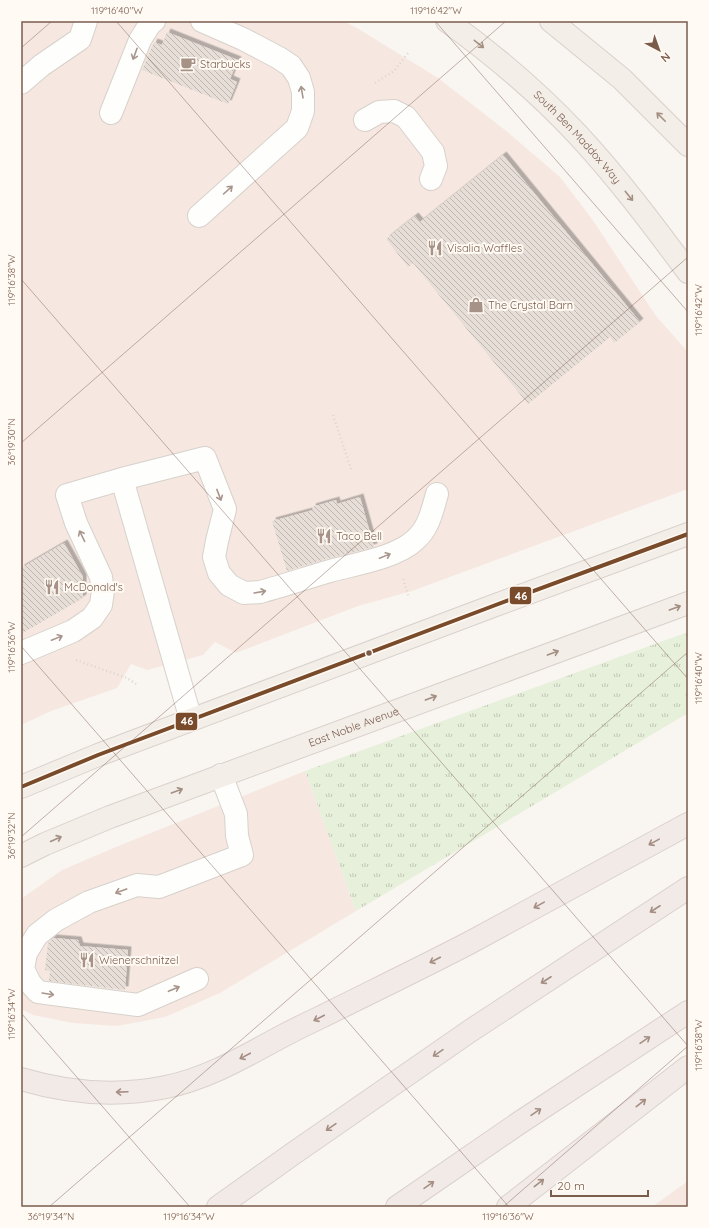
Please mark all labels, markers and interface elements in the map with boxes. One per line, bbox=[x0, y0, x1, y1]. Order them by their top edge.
text: 119°16'40"W bbox=[91, 4, 143, 17]
text: 119°16'42"W bbox=[410, 4, 462, 17]
north arrow bbox=[639, 30, 679, 70]
one-way arrow bbox=[473, 40, 484, 49]
one-way arrow bbox=[131, 48, 139, 60]
text: N bbox=[658, 50, 673, 65]
cafe icon: Starbucks bbox=[179, 55, 197, 73]
place label: Starbucks bbox=[200, 57, 250, 71]
one-way arrow bbox=[298, 86, 306, 99]
street label: South Ben Maddox Way bbox=[531, 88, 624, 186]
one-way arrow bbox=[656, 112, 666, 122]
one-way arrow bbox=[223, 185, 233, 195]
one-way arrow bbox=[625, 190, 634, 201]
restaurant icon: Visalia Waffles bbox=[426, 239, 444, 257]
place label: Visalia Waffles bbox=[447, 241, 522, 255]
text: 119°16'38"W bbox=[5, 254, 18, 306]
text: 119°16'42"W bbox=[692, 284, 705, 336]
shop icon: The Crystal Barn bbox=[467, 296, 485, 314]
place label: The Crystal Barn bbox=[488, 298, 573, 312]
text: 36°19'30"N bbox=[5, 418, 18, 466]
one-way arrow bbox=[216, 488, 224, 500]
restaurant icon: Taco Bell bbox=[315, 527, 333, 545]
place label: Taco Bell bbox=[336, 529, 382, 543]
one-way arrow bbox=[78, 530, 86, 542]
one-way arrow bbox=[378, 552, 390, 559]
restaurant icon: McDonald's bbox=[43, 578, 61, 596]
place label: McDonald's bbox=[64, 580, 123, 594]
line badge: 46 bbox=[509, 586, 532, 605]
one-way arrow bbox=[253, 587, 266, 595]
text: 46 bbox=[515, 589, 527, 603]
one-way arrow bbox=[669, 603, 681, 611]
text: 119°16'36"W bbox=[5, 621, 18, 673]
one-way arrow bbox=[50, 634, 62, 641]
unlabelled marker bbox=[364, 648, 374, 658]
one-way arrow bbox=[547, 648, 559, 656]
text: 119°16'40"W bbox=[692, 652, 705, 704]
one-way arrow bbox=[425, 693, 437, 701]
street label: East Noble Avenue bbox=[306, 704, 401, 750]
line badge: 46 bbox=[175, 712, 198, 731]
text: 46 bbox=[181, 714, 193, 728]
one-way arrow bbox=[171, 787, 183, 795]
text: 36°19'32"N bbox=[5, 812, 18, 860]
one-way arrow bbox=[50, 835, 62, 842]
one-way arrow bbox=[648, 839, 660, 847]
one-way arrow bbox=[116, 887, 128, 895]
one-way arrow bbox=[534, 901, 546, 909]
one-way arrow bbox=[650, 905, 661, 913]
restaurant icon: Wienerschnitzel bbox=[78, 951, 96, 969]
place label: Wienerschnitzel bbox=[99, 953, 178, 967]
one-way arrow bbox=[429, 957, 441, 964]
one-way arrow bbox=[541, 976, 552, 984]
one-way arrow bbox=[168, 985, 180, 992]
text: 119°16'34"W bbox=[5, 988, 18, 1040]
one-way arrow bbox=[41, 990, 54, 998]
one-way arrow bbox=[313, 1015, 325, 1022]
text: 119°16'38"W bbox=[692, 1019, 705, 1071]
one-way arrow bbox=[639, 1036, 650, 1044]
one-way arrow bbox=[433, 1048, 444, 1057]
one-way arrow bbox=[240, 1053, 252, 1061]
one-way arrow bbox=[116, 1088, 129, 1096]
one-way arrow bbox=[636, 1099, 647, 1107]
one-way arrow bbox=[531, 1107, 542, 1116]
one-way arrow bbox=[326, 1123, 337, 1131]
scale bar bbox=[551, 1172, 648, 1198]
text: 20 m bbox=[557, 1178, 585, 1193]
one-way arrow bbox=[533, 1179, 544, 1187]
one-way arrow bbox=[423, 1181, 434, 1189]
text: 36°19'34"N bbox=[28, 1210, 74, 1223]
text: 119°16'34"W bbox=[163, 1210, 215, 1223]
text: 119°16'36"W bbox=[482, 1210, 534, 1223]

